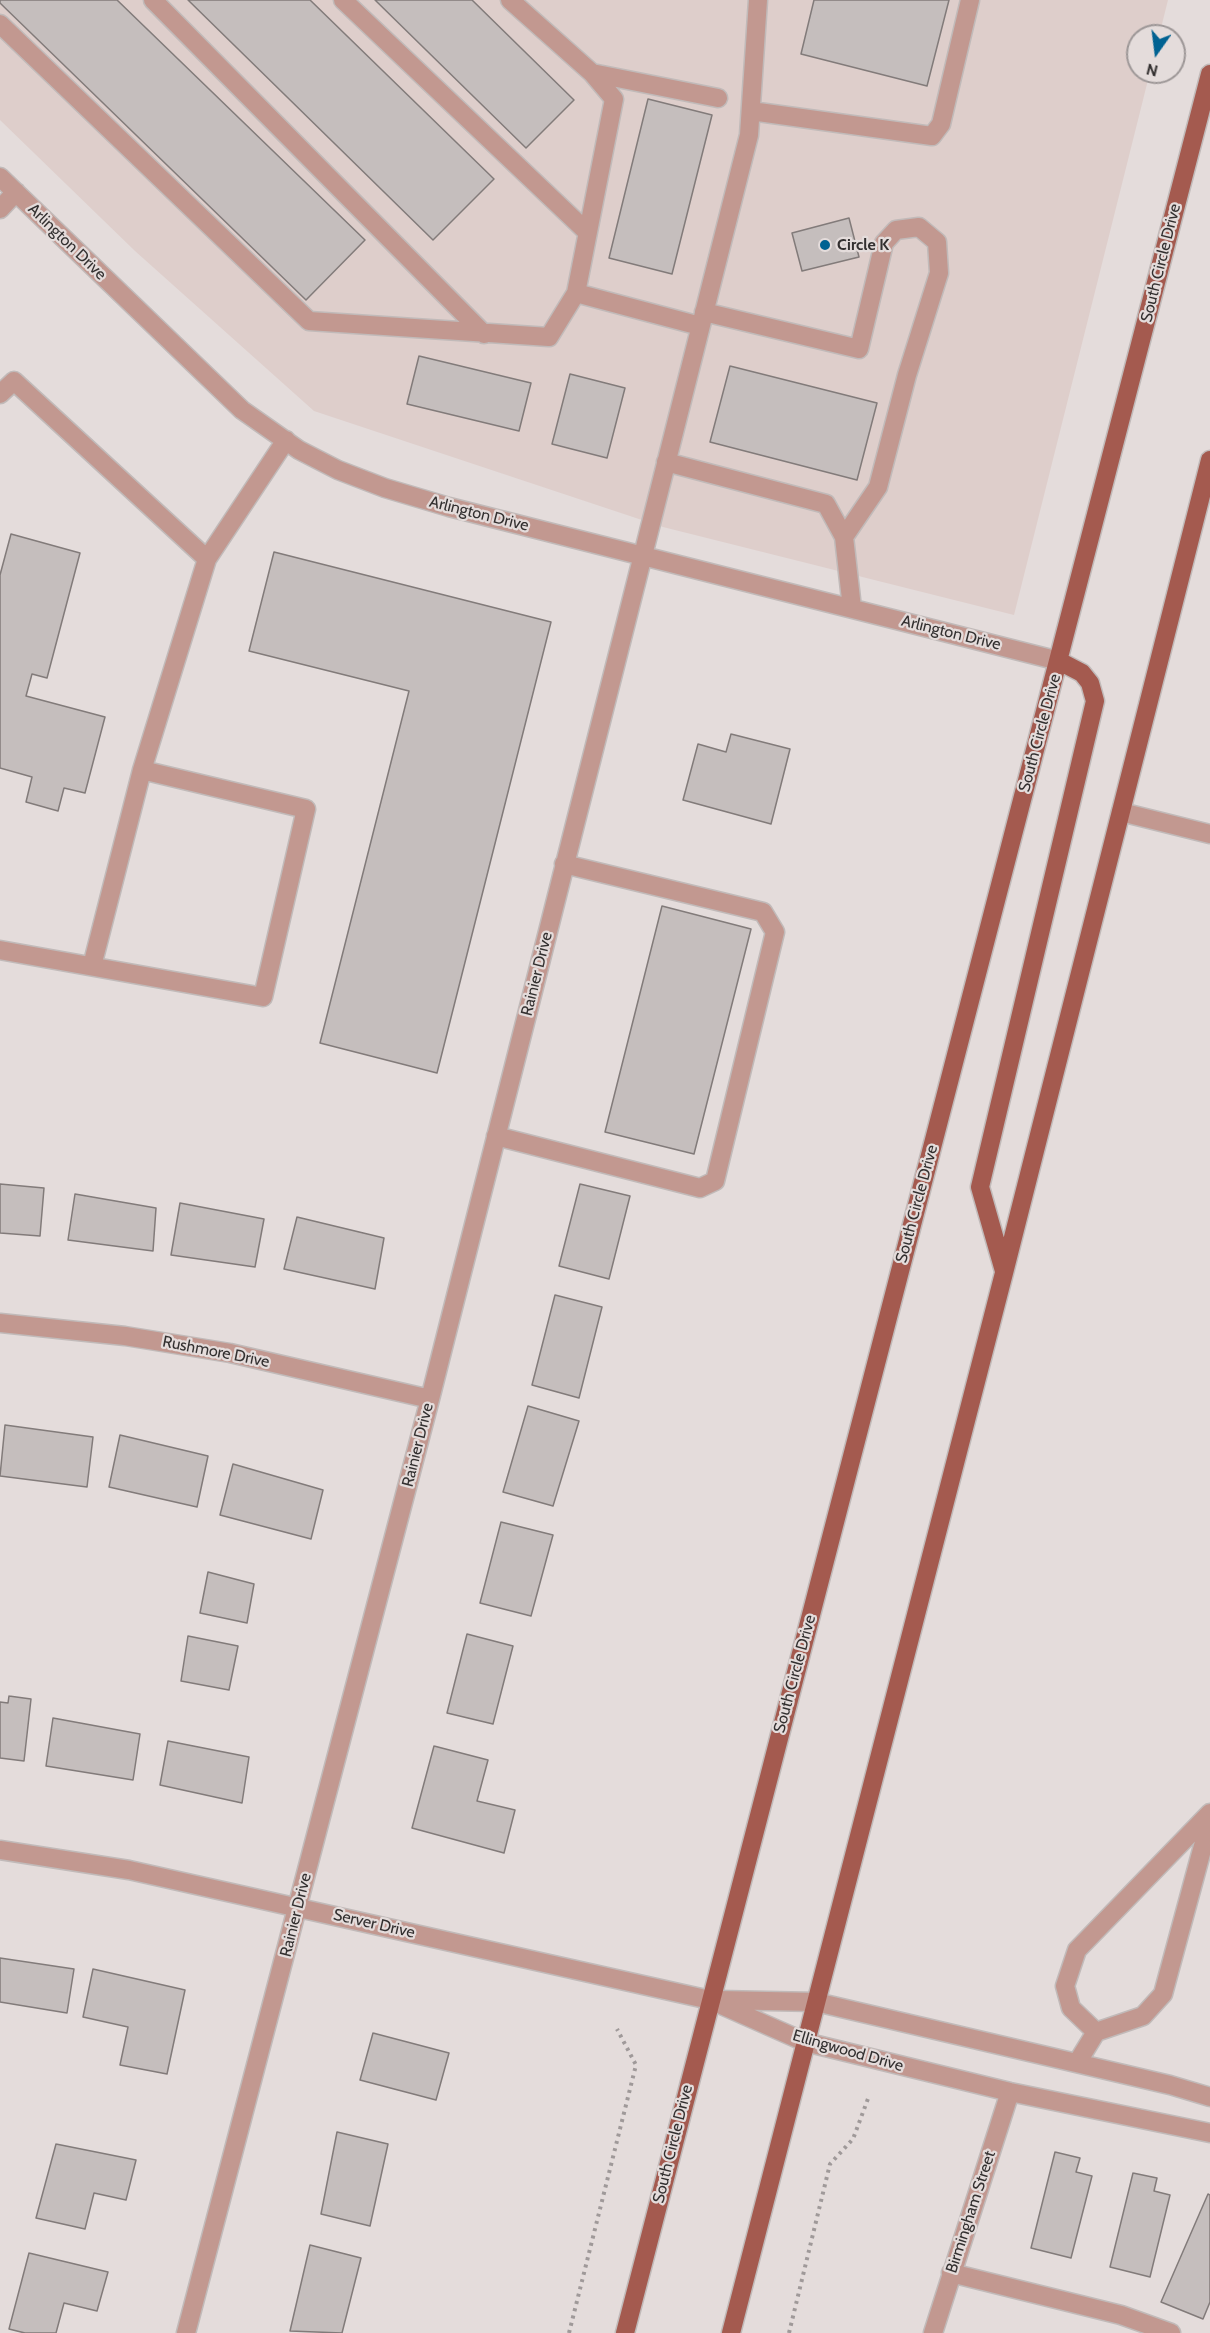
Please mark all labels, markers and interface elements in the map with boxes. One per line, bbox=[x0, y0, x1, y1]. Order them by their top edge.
north arrow bbox=[1126, 24, 1186, 84]
text: N bbox=[1144, 59, 1160, 81]
street label: Arlington Drive bbox=[24, 200, 110, 284]
street label: South Circle Drive bbox=[1137, 202, 1185, 324]
place label: Circle K bbox=[837, 235, 889, 255]
marker: Circle K bbox=[818, 238, 832, 252]
street label: Arlington Drive bbox=[427, 492, 531, 536]
street label: Arlington Drive bbox=[899, 611, 1003, 655]
street label: South Circle Drive bbox=[1015, 672, 1065, 794]
street label: Rainier Drive bbox=[517, 930, 557, 1018]
street label: South Circle Drive bbox=[892, 1143, 942, 1265]
street label: Rushmore Drive bbox=[161, 1332, 271, 1372]
street label: Rainier Drive bbox=[398, 1401, 438, 1489]
street label: South Circle Drive bbox=[770, 1613, 820, 1735]
street label: Rainier Drive bbox=[276, 1871, 316, 1959]
street label: Server Drive bbox=[331, 1905, 417, 1943]
street label: Ellingwood Drive bbox=[790, 2026, 906, 2076]
street label: South Circle Drive bbox=[649, 2083, 697, 2205]
street label: Birmingham Street bbox=[942, 2148, 1000, 2276]

